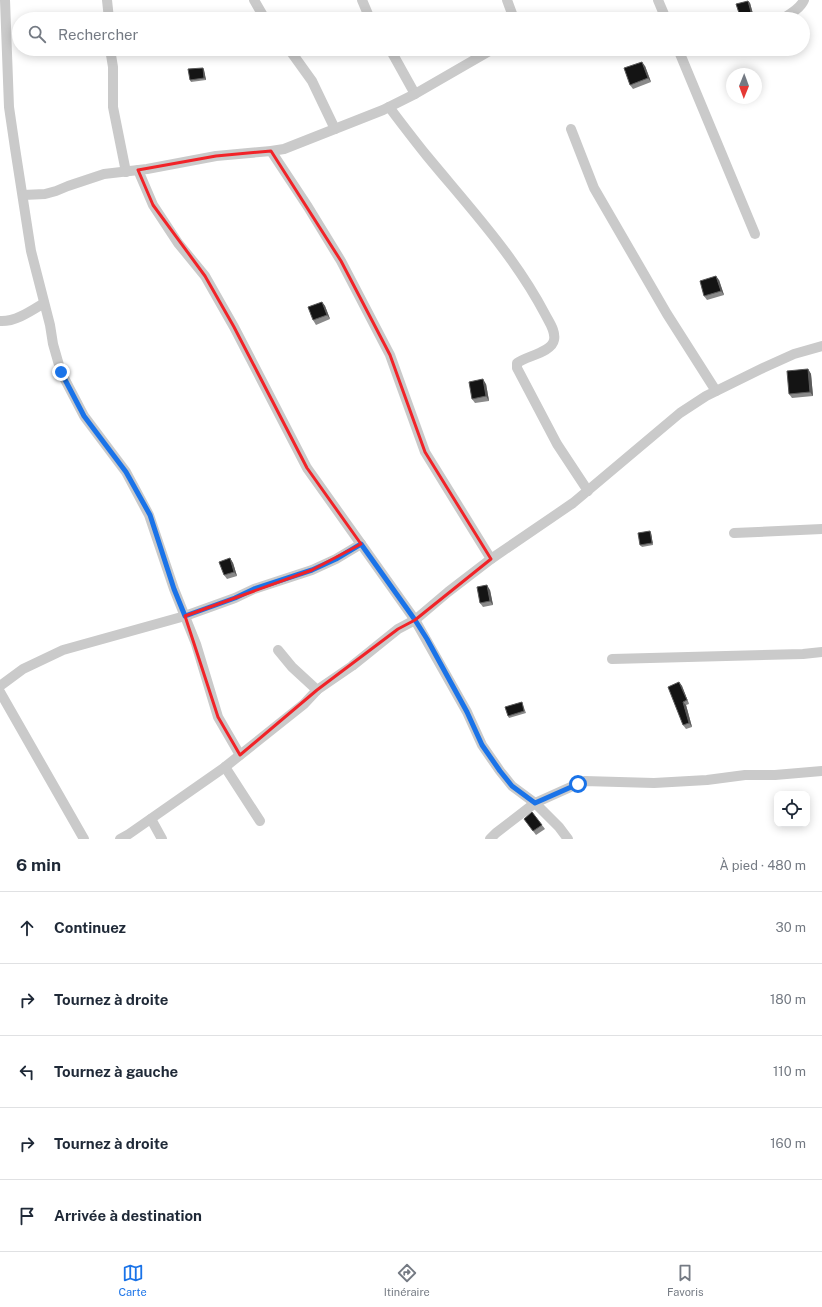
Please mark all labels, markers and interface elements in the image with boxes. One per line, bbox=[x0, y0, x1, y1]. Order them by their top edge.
search box bbox=[12, 12, 810, 56]
icon: search bbox=[26, 23, 48, 45]
text: Rechercher bbox=[58, 26, 138, 43]
north arrow bbox=[726, 68, 762, 104]
route end bbox=[52, 363, 70, 381]
route start bbox=[569, 775, 587, 793]
map controls bbox=[774, 791, 810, 827]
button: locate bbox=[774, 791, 810, 827]
text: 6 min bbox=[16, 855, 61, 875]
text: À pied · 480 m bbox=[719, 858, 806, 873]
icon: ahead bbox=[16, 917, 38, 939]
text: Continuez bbox=[54, 919, 126, 936]
text: 30 m bbox=[776, 920, 806, 935]
icon: right bbox=[16, 989, 38, 1011]
text: Tournez à droite bbox=[54, 991, 168, 1008]
text: 180 m bbox=[770, 992, 806, 1007]
icon: left bbox=[16, 1061, 38, 1083]
text: Tournez à gauche bbox=[54, 1063, 178, 1080]
text: 110 m bbox=[773, 1064, 806, 1079]
icon: right bbox=[16, 1133, 38, 1155]
text: Tournez à droite bbox=[54, 1135, 168, 1152]
text: 160 m bbox=[770, 1136, 806, 1151]
icon: arrive bbox=[16, 1205, 38, 1227]
text: Arrivée à destination bbox=[54, 1207, 202, 1224]
tab: Carte bbox=[119, 1262, 147, 1298]
tab: Itinéraire bbox=[384, 1262, 430, 1298]
tab: Favoris bbox=[667, 1262, 703, 1298]

